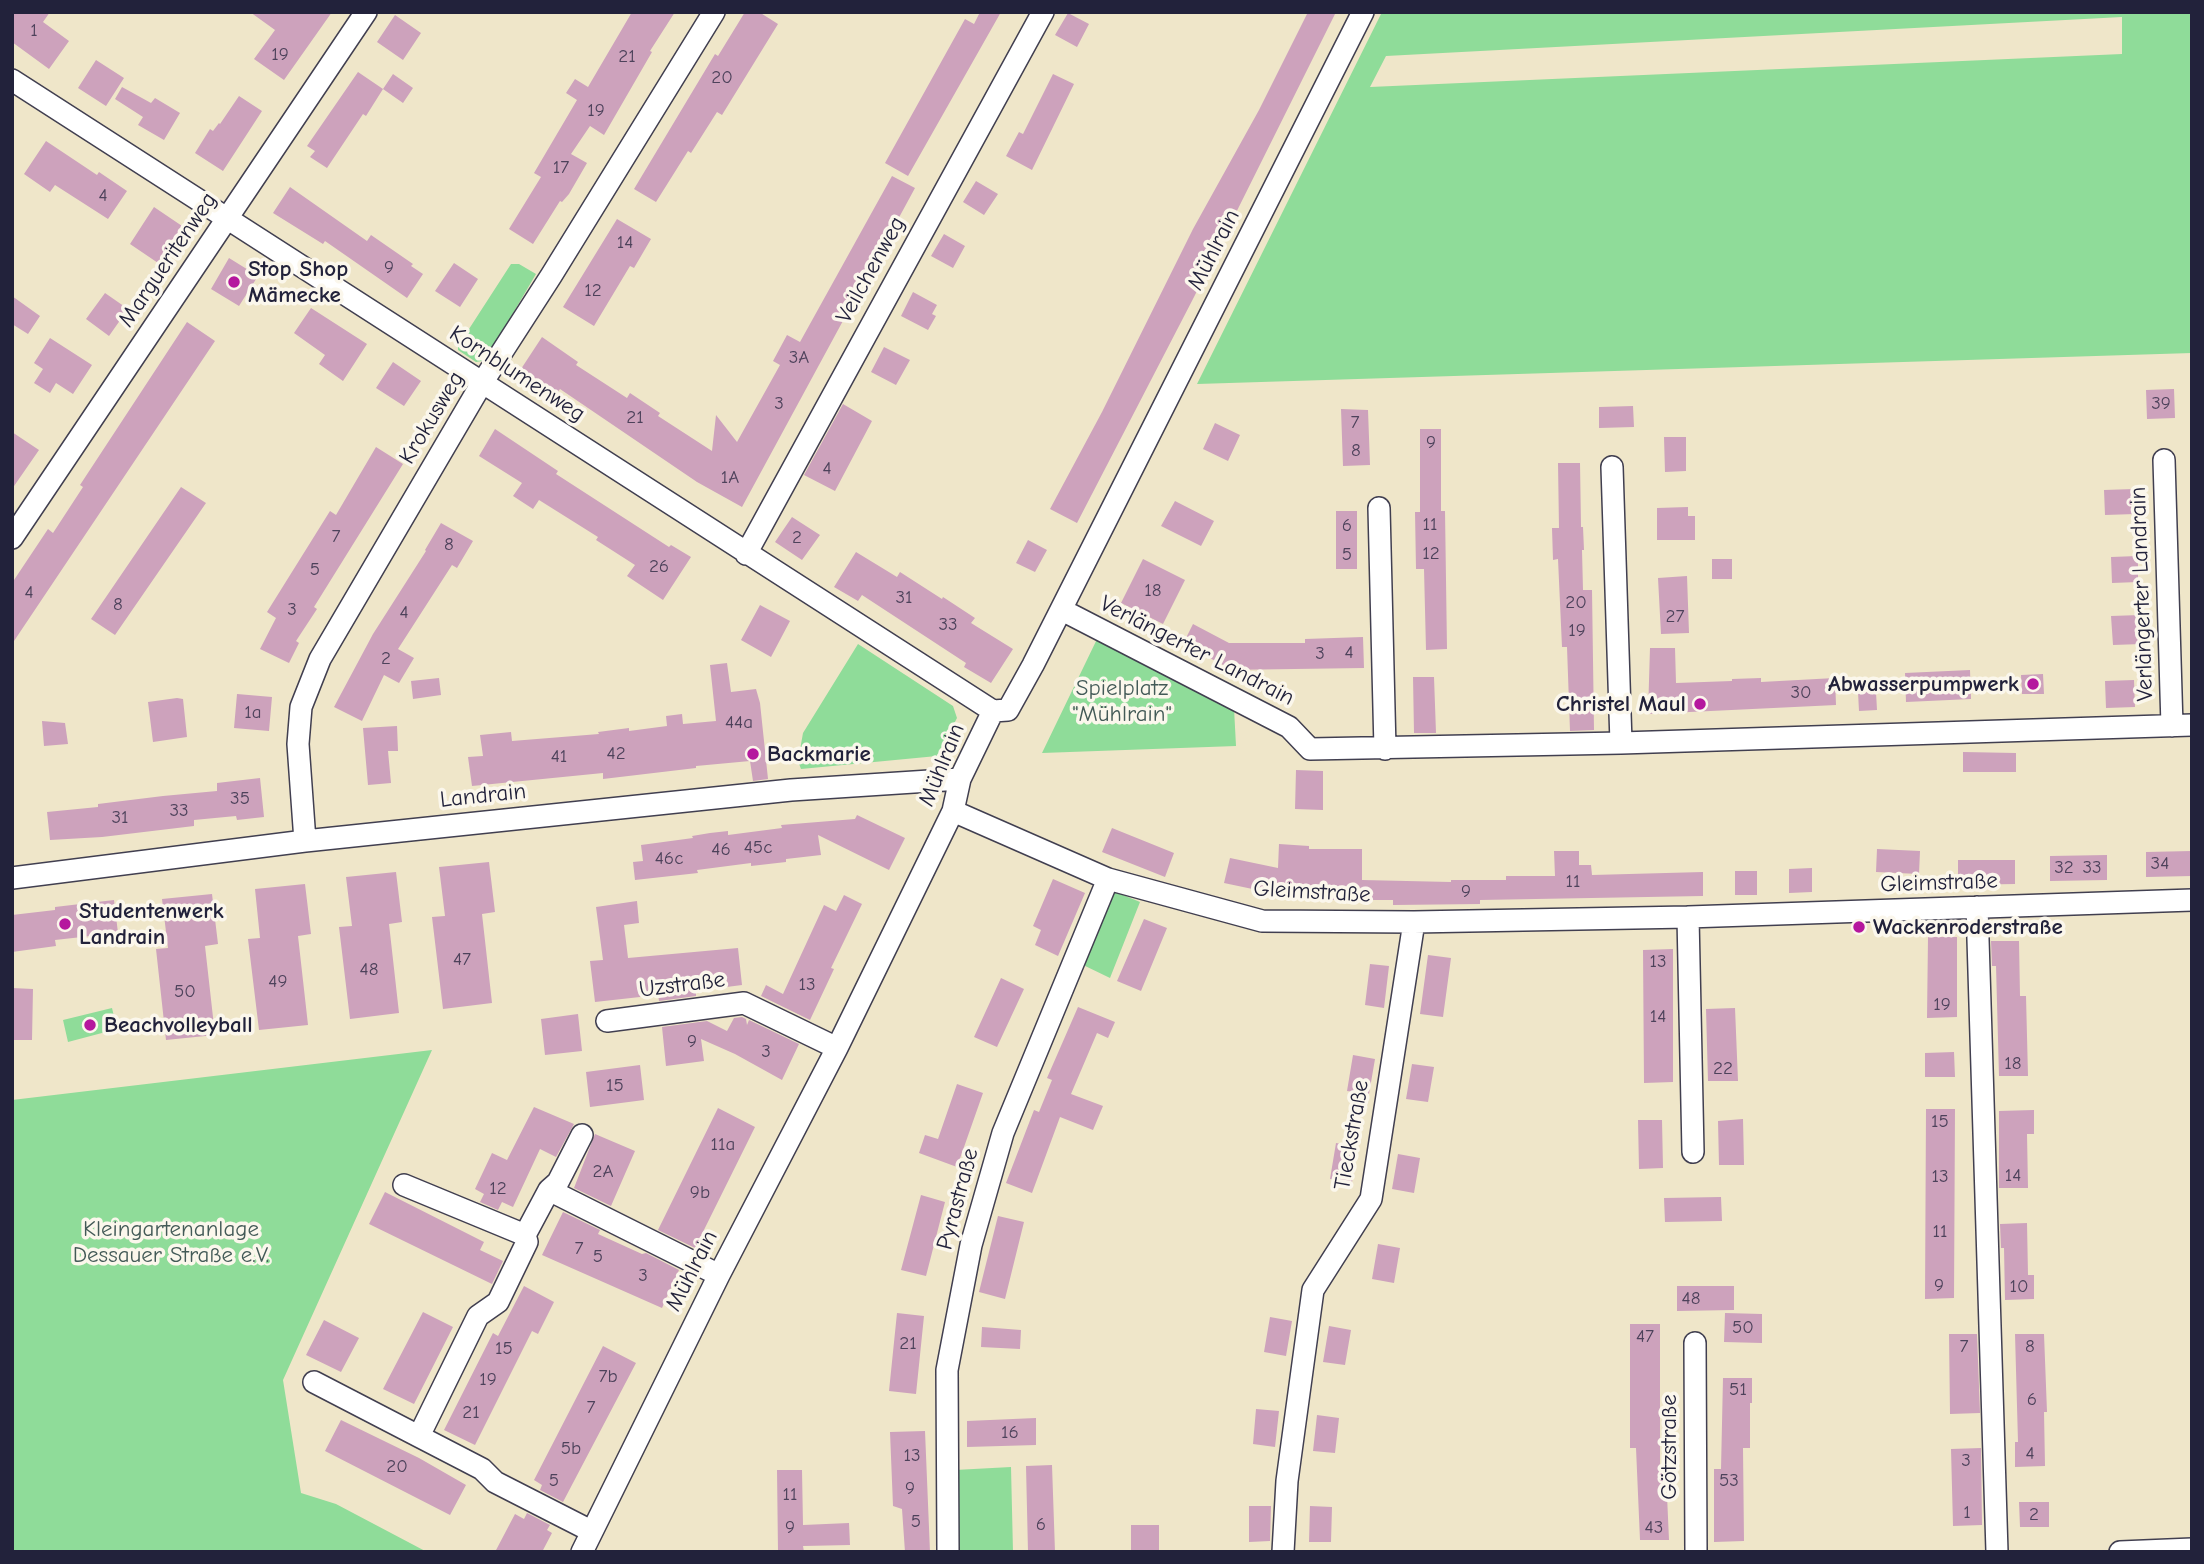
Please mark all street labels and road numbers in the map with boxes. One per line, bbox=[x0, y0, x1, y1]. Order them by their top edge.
street label: Margueritenweg bbox=[113, 187, 223, 333]
street label: Mühlrain bbox=[1182, 205, 1246, 295]
street label: Veilchenweg bbox=[830, 212, 912, 328]
street label: Kornblumenweg bbox=[444, 320, 590, 428]
street label: Krokusweg bbox=[394, 367, 470, 469]
street label: Verlängerter Landrain bbox=[2124, 486, 2160, 702]
street label: Verlängerter Landrain bbox=[1095, 590, 1299, 712]
street label: Mühlrain bbox=[913, 720, 971, 810]
street label: Landrain bbox=[439, 778, 527, 814]
street label: Gleimstraße bbox=[1880, 867, 1998, 899]
street label: Gleimstraße bbox=[1253, 875, 1371, 909]
street label: Uzstraße bbox=[638, 966, 726, 1004]
street label: Tieckstraße bbox=[1329, 1078, 1375, 1192]
street label: Pyrastraße bbox=[931, 1145, 985, 1253]
street label: Mühlrain bbox=[660, 1226, 724, 1316]
street label: Götzstraße bbox=[1655, 1394, 1683, 1500]

